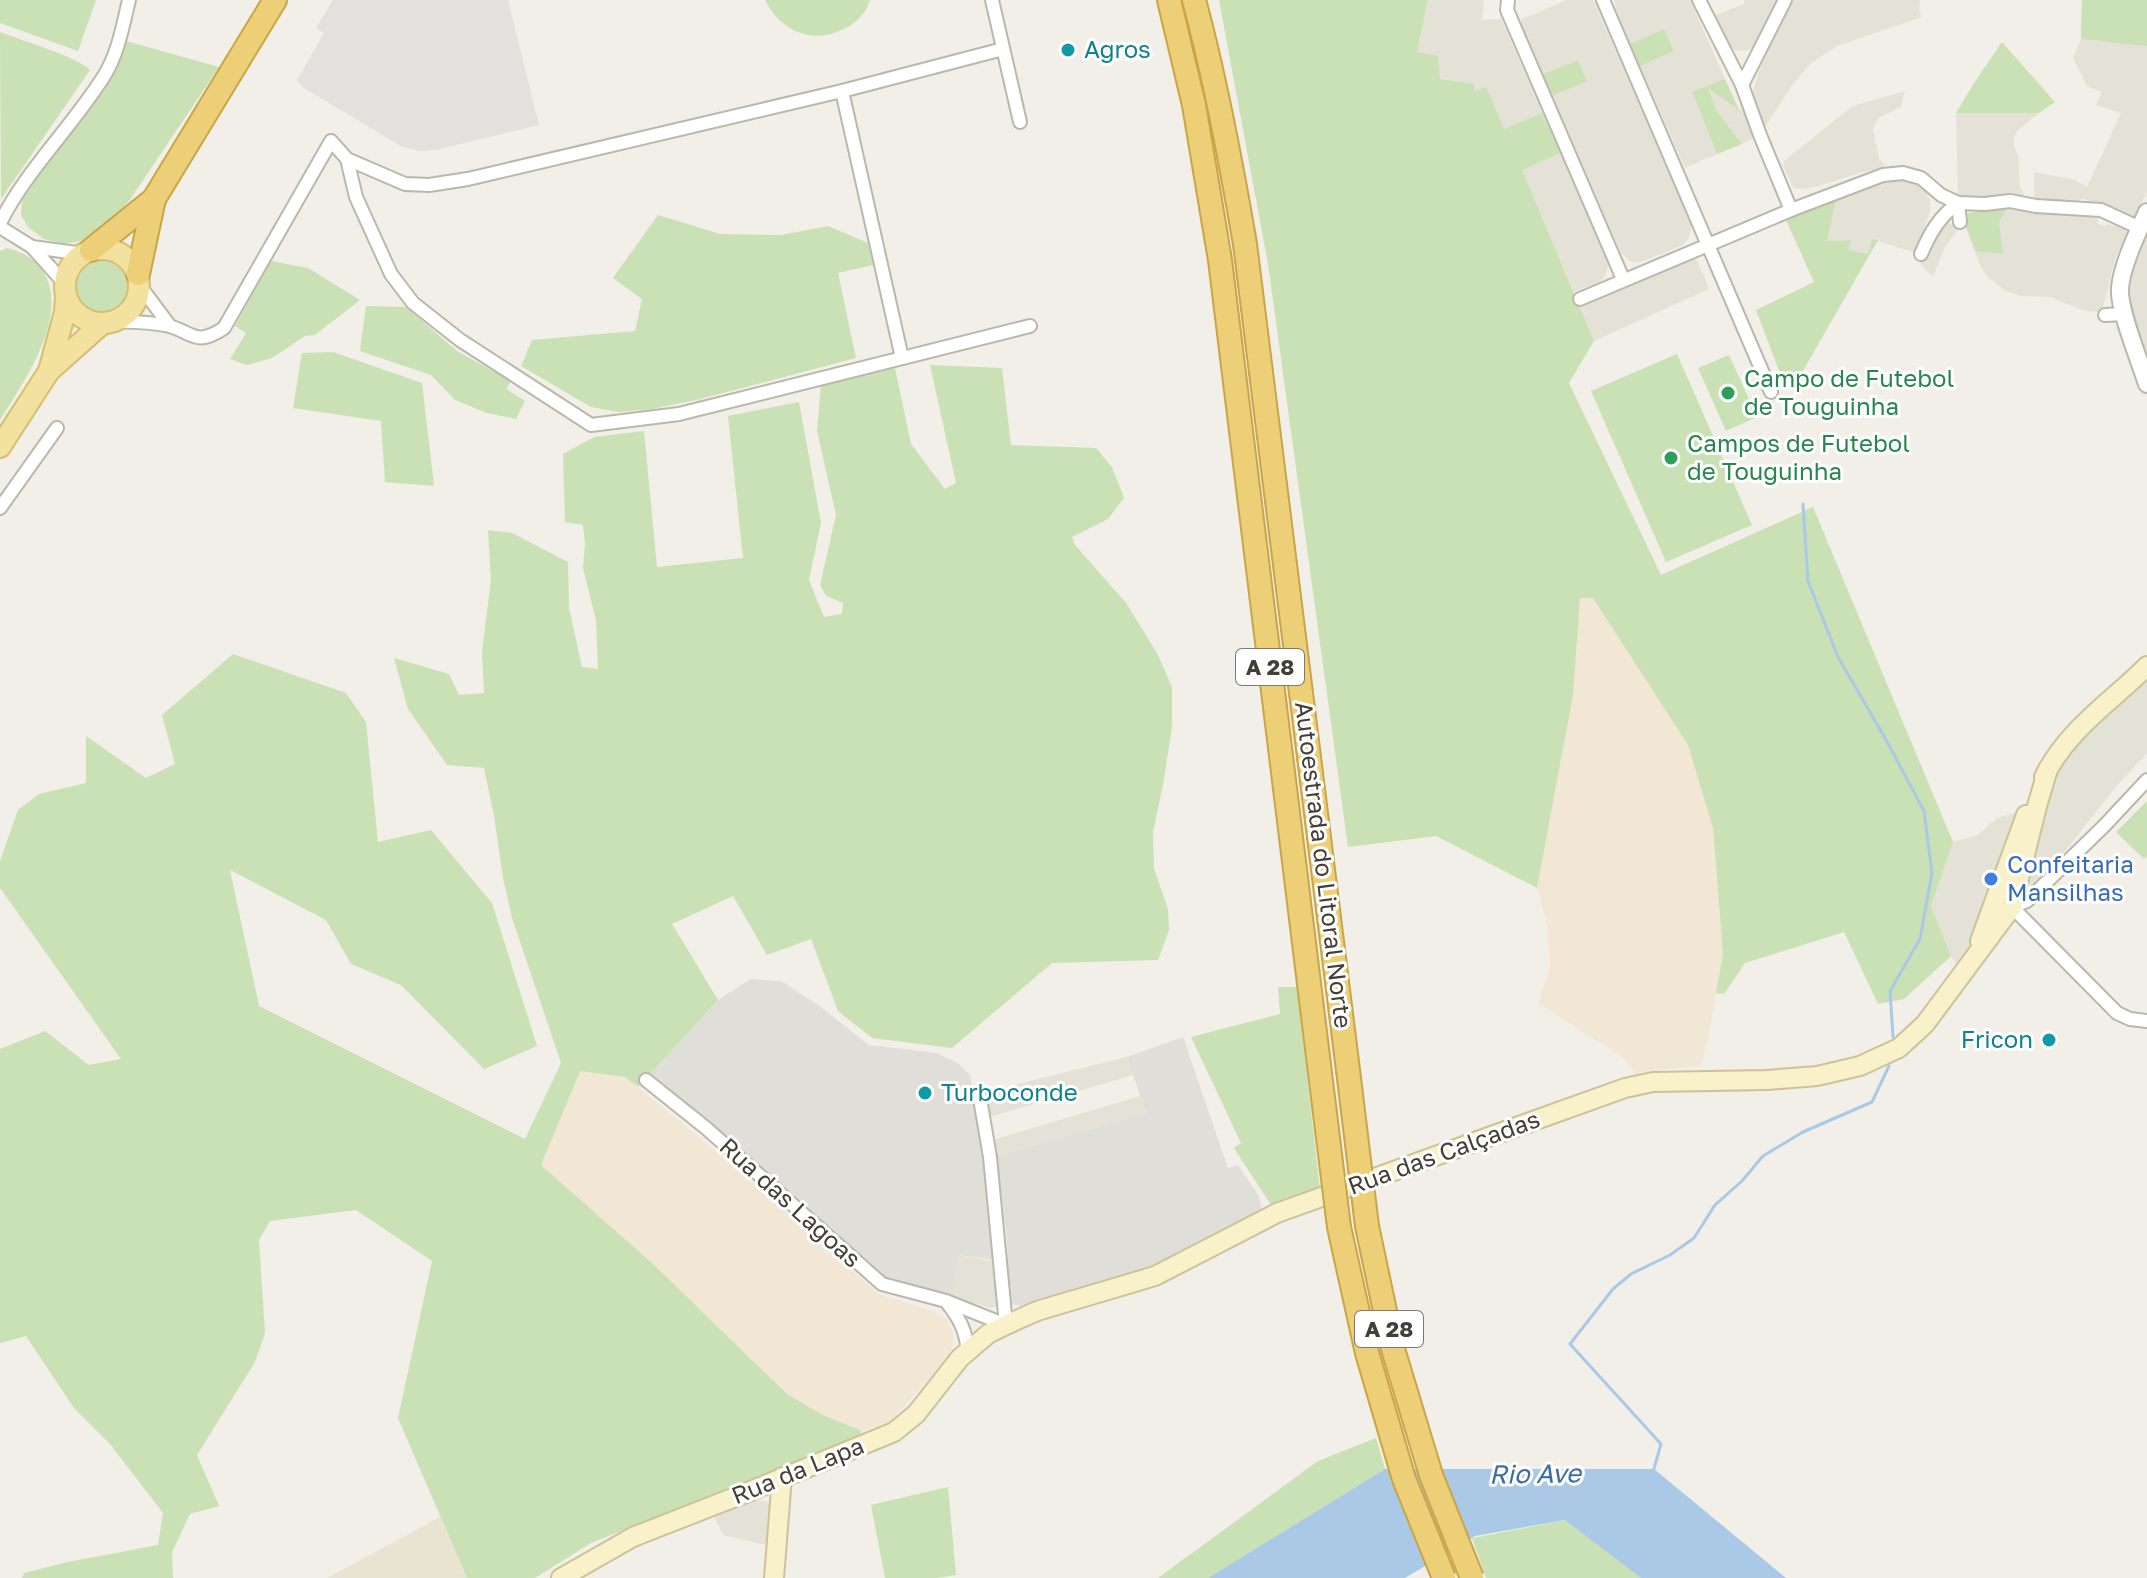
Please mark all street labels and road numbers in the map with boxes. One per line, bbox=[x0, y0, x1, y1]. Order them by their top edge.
road number: A 28 bbox=[1236, 649, 1304, 685]
street label: Autoestrada do Litoral Norte bbox=[1290, 700, 1359, 1030]
street label: Rua das Calçadas bbox=[1344, 1103, 1543, 1200]
street label: Rua das Lagoas bbox=[714, 1131, 868, 1273]
road number: A 28 bbox=[1355, 1311, 1423, 1347]
street label: Rua da Lapa bbox=[727, 1430, 868, 1509]

